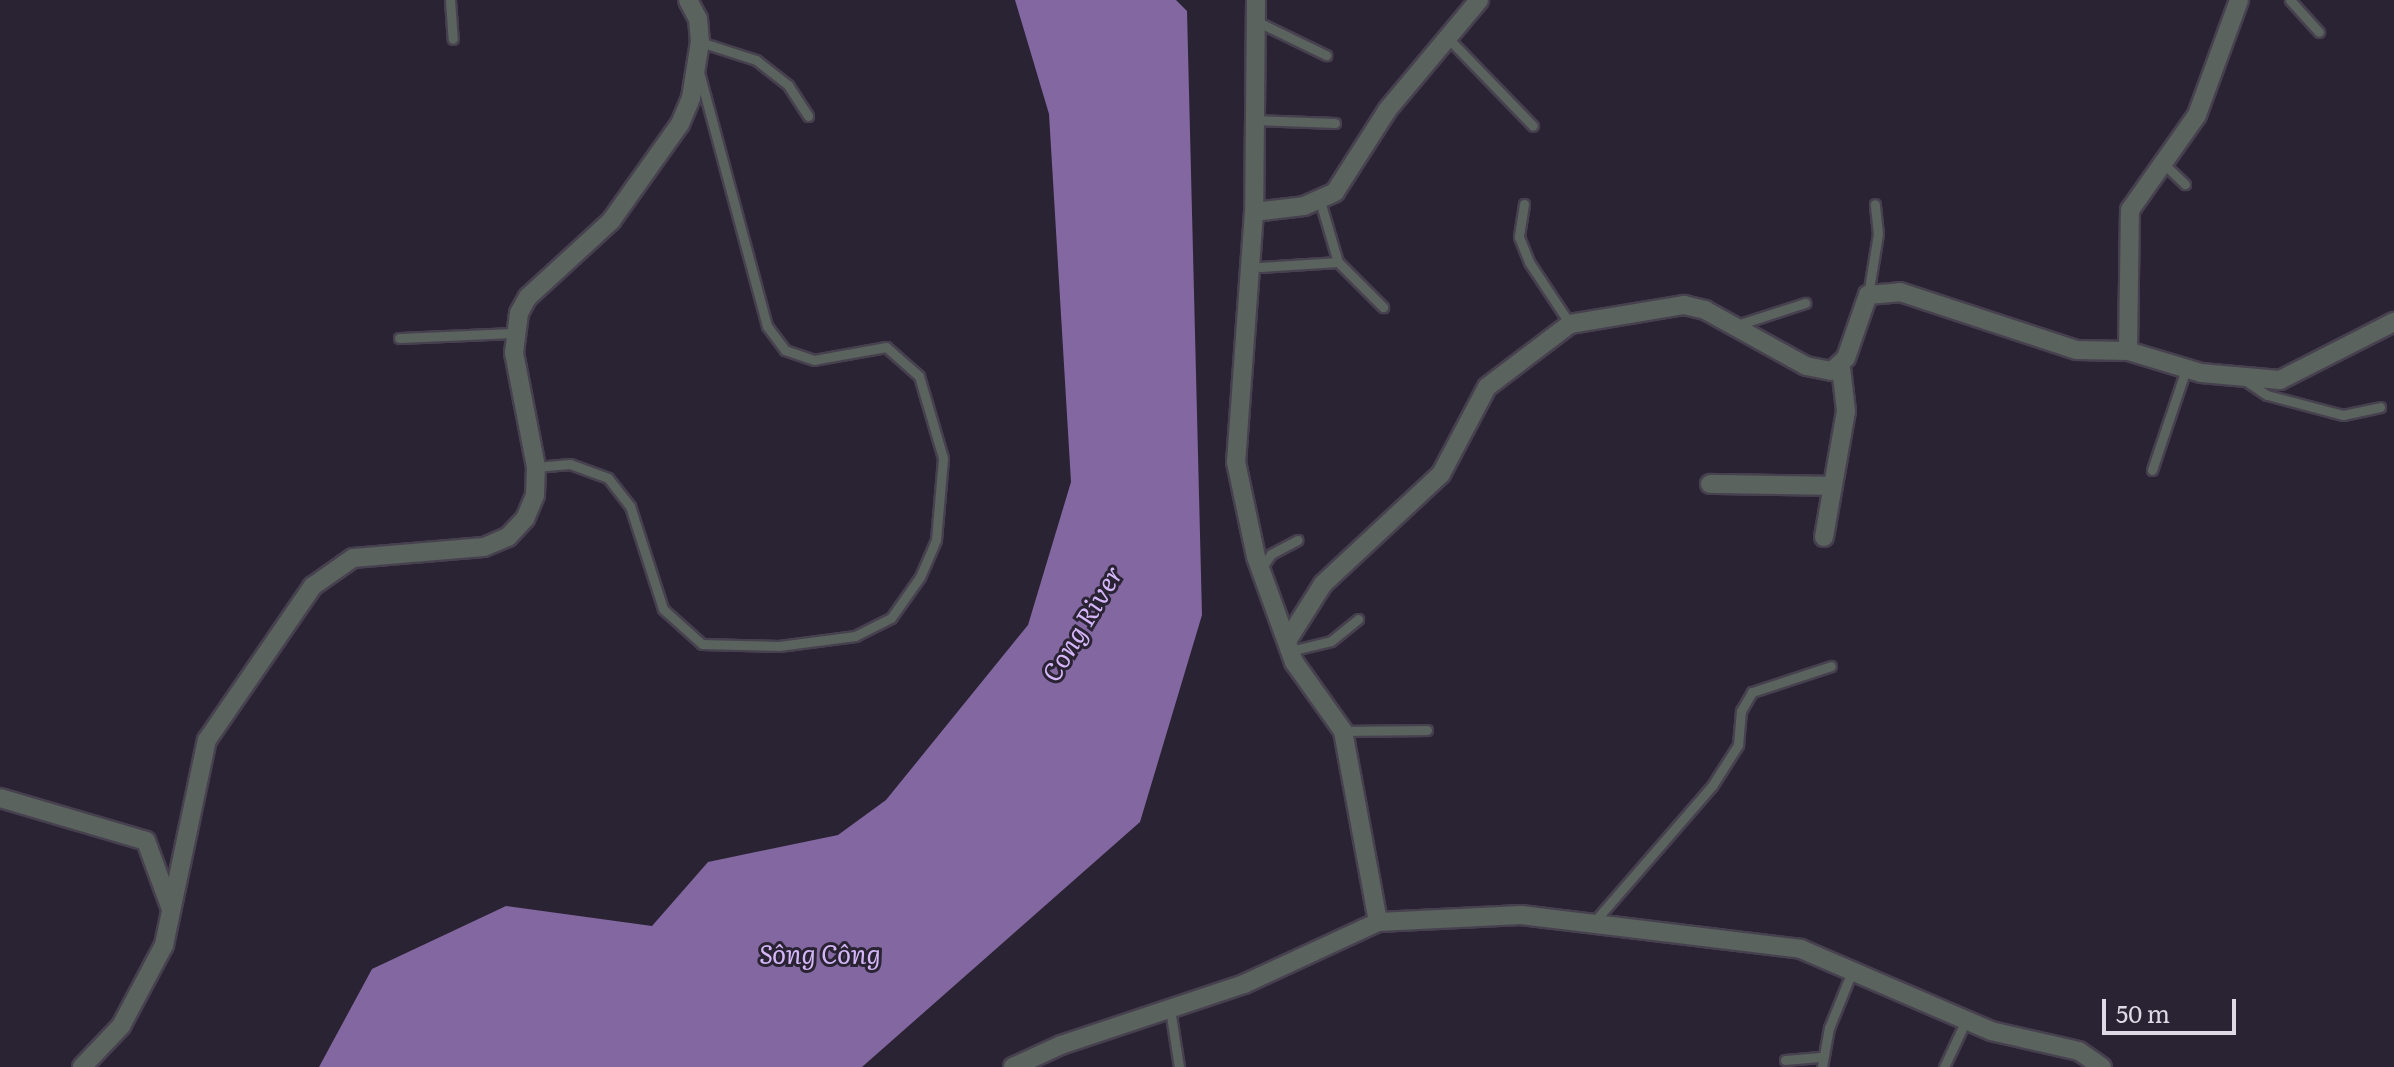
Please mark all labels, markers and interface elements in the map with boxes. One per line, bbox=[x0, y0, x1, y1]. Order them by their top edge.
water label: Cong River bbox=[1034, 559, 1128, 687]
water label: Sông Công bbox=[759, 937, 881, 969]
scale bar bbox=[2106, 983, 2240, 1033]
text: 50 m bbox=[2116, 995, 2170, 1030]

